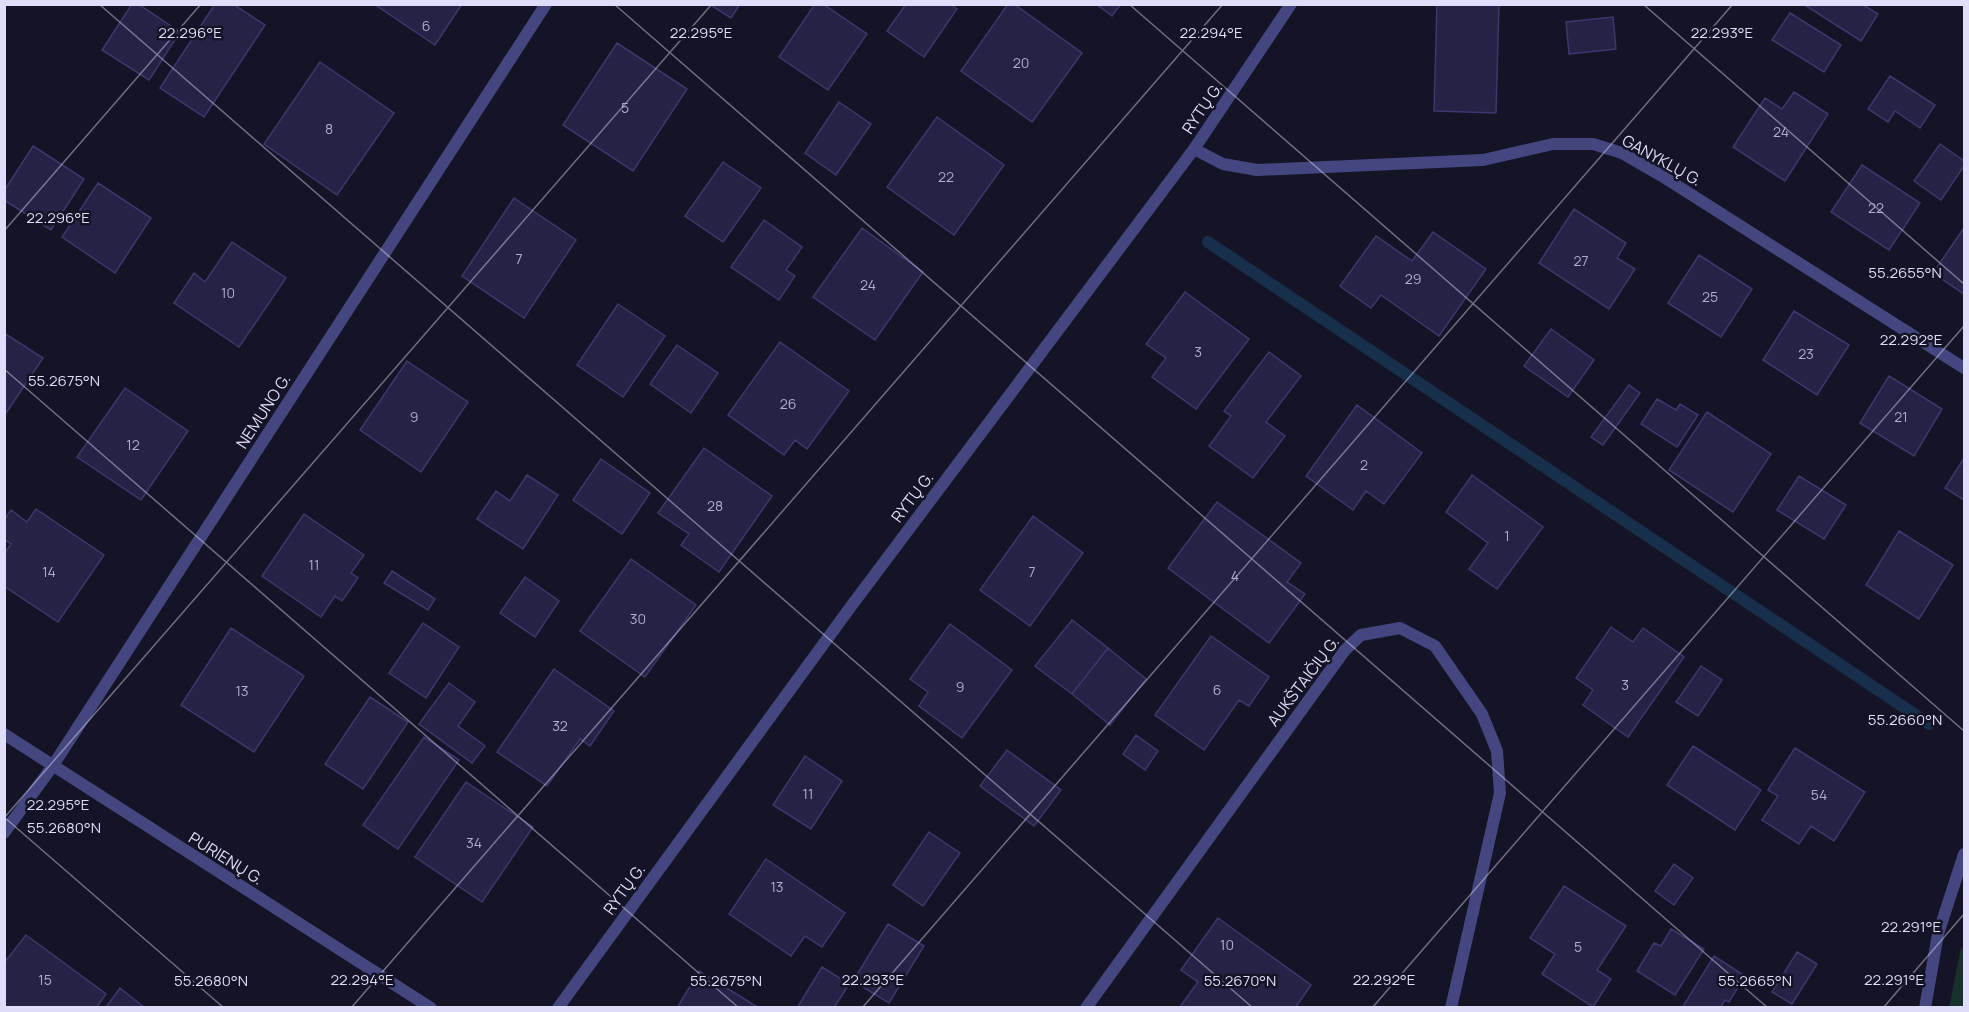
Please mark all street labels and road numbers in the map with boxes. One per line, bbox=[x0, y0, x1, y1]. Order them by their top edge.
street label: RYTŲ G. bbox=[1177, 78, 1227, 138]
street label: GANYKLŲ G. bbox=[1618, 129, 1706, 191]
street label: NEMUNO G. bbox=[231, 369, 295, 453]
street label: RYTŲ G. bbox=[886, 467, 938, 527]
street label: AUKŠTAIČIŲ G. bbox=[1262, 632, 1344, 730]
street label: PURIENŲ G. bbox=[185, 826, 267, 890]
street label: RYTŲ G. bbox=[598, 859, 650, 919]

